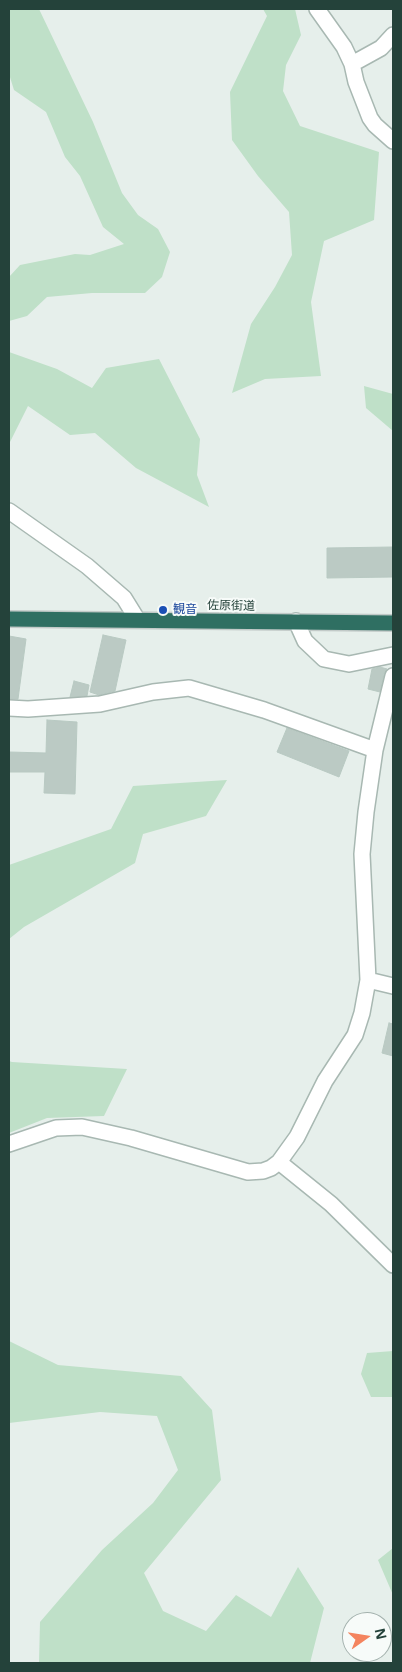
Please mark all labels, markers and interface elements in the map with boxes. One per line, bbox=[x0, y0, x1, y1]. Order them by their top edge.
street label: 佐原街道 bbox=[207, 598, 255, 614]
place label: 観音 bbox=[173, 603, 197, 617]
marker: 観音 bbox=[157, 604, 169, 616]
north arrow bbox=[342, 1612, 392, 1662]
text: N bbox=[371, 1626, 392, 1641]

